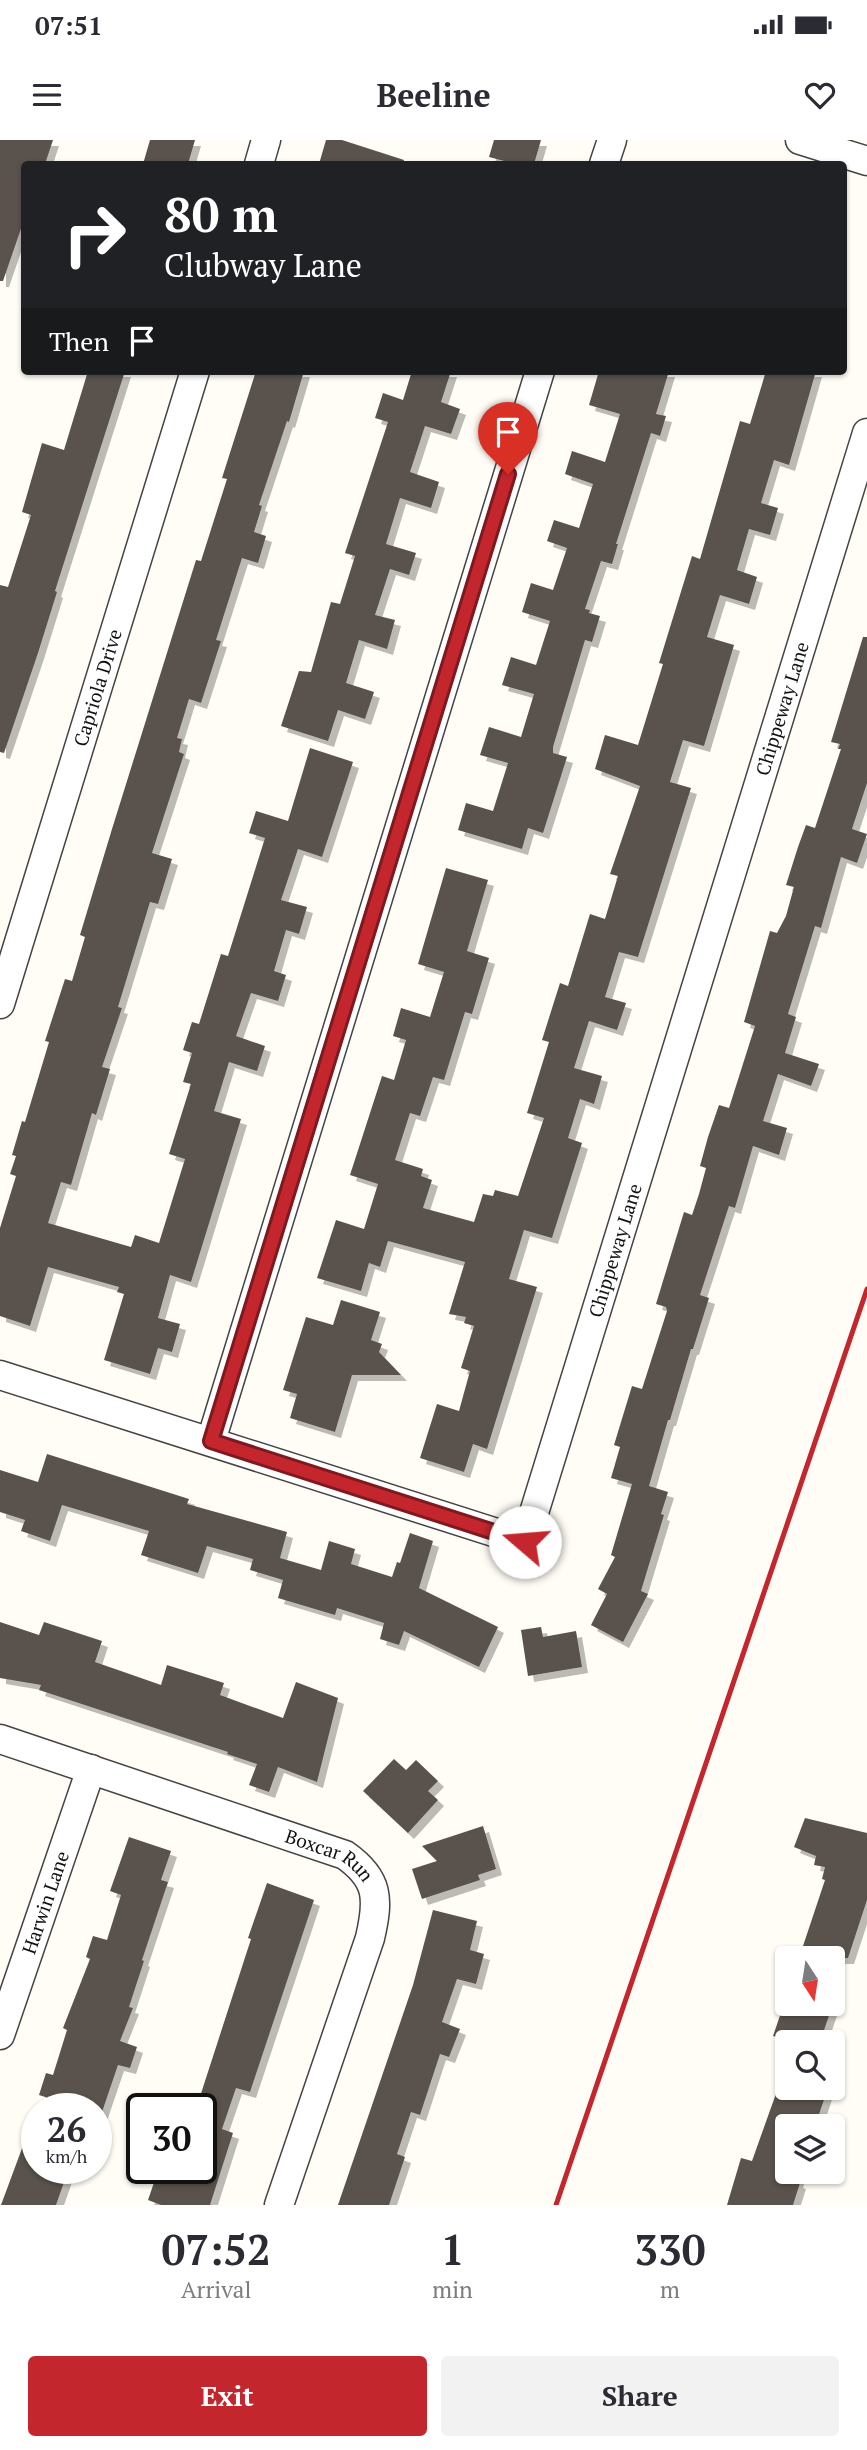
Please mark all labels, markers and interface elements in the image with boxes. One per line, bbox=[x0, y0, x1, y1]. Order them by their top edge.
text: 07:51 bbox=[35, 8, 103, 42]
text: Beeline bbox=[376, 74, 491, 116]
icon: menu bbox=[28, 76, 66, 114]
icon: heart bbox=[801, 76, 839, 114]
text: 80 m bbox=[164, 181, 278, 246]
icon: right bbox=[49, 189, 140, 280]
text: Clubway Lane bbox=[164, 244, 362, 286]
icon: arrive bbox=[123, 322, 161, 360]
text: Then bbox=[49, 324, 109, 358]
pin bbox=[478, 402, 538, 474]
icon: arrive bbox=[489, 413, 527, 451]
street label: Capriola Drive bbox=[67, 626, 127, 749]
street label: Chippeway Lane bbox=[749, 638, 814, 779]
street label: Chippeway Lane bbox=[582, 1180, 647, 1320]
position arrow bbox=[488, 1505, 562, 1579]
street label: Boxcar Run bbox=[282, 1823, 380, 1886]
street label: Harwin Lane bbox=[16, 1848, 74, 1957]
north arrow bbox=[775, 1946, 845, 2016]
map controls bbox=[775, 1946, 845, 2184]
button: search bbox=[775, 2030, 845, 2100]
speed limit sign: 30 bbox=[126, 2093, 217, 2184]
text: 26 bbox=[47, 2106, 86, 2152]
button: layers bbox=[775, 2114, 845, 2184]
text: km/h bbox=[46, 2144, 87, 2168]
text: 07:52 bbox=[162, 2221, 271, 2277]
text: 1 bbox=[441, 2221, 464, 2277]
text: 330 bbox=[634, 2221, 705, 2277]
text: Arrival bbox=[181, 2274, 251, 2305]
text: min bbox=[432, 2274, 473, 2305]
text: m bbox=[660, 2274, 680, 2305]
button: Exit bbox=[28, 2356, 427, 2436]
button: Share bbox=[441, 2356, 839, 2436]

